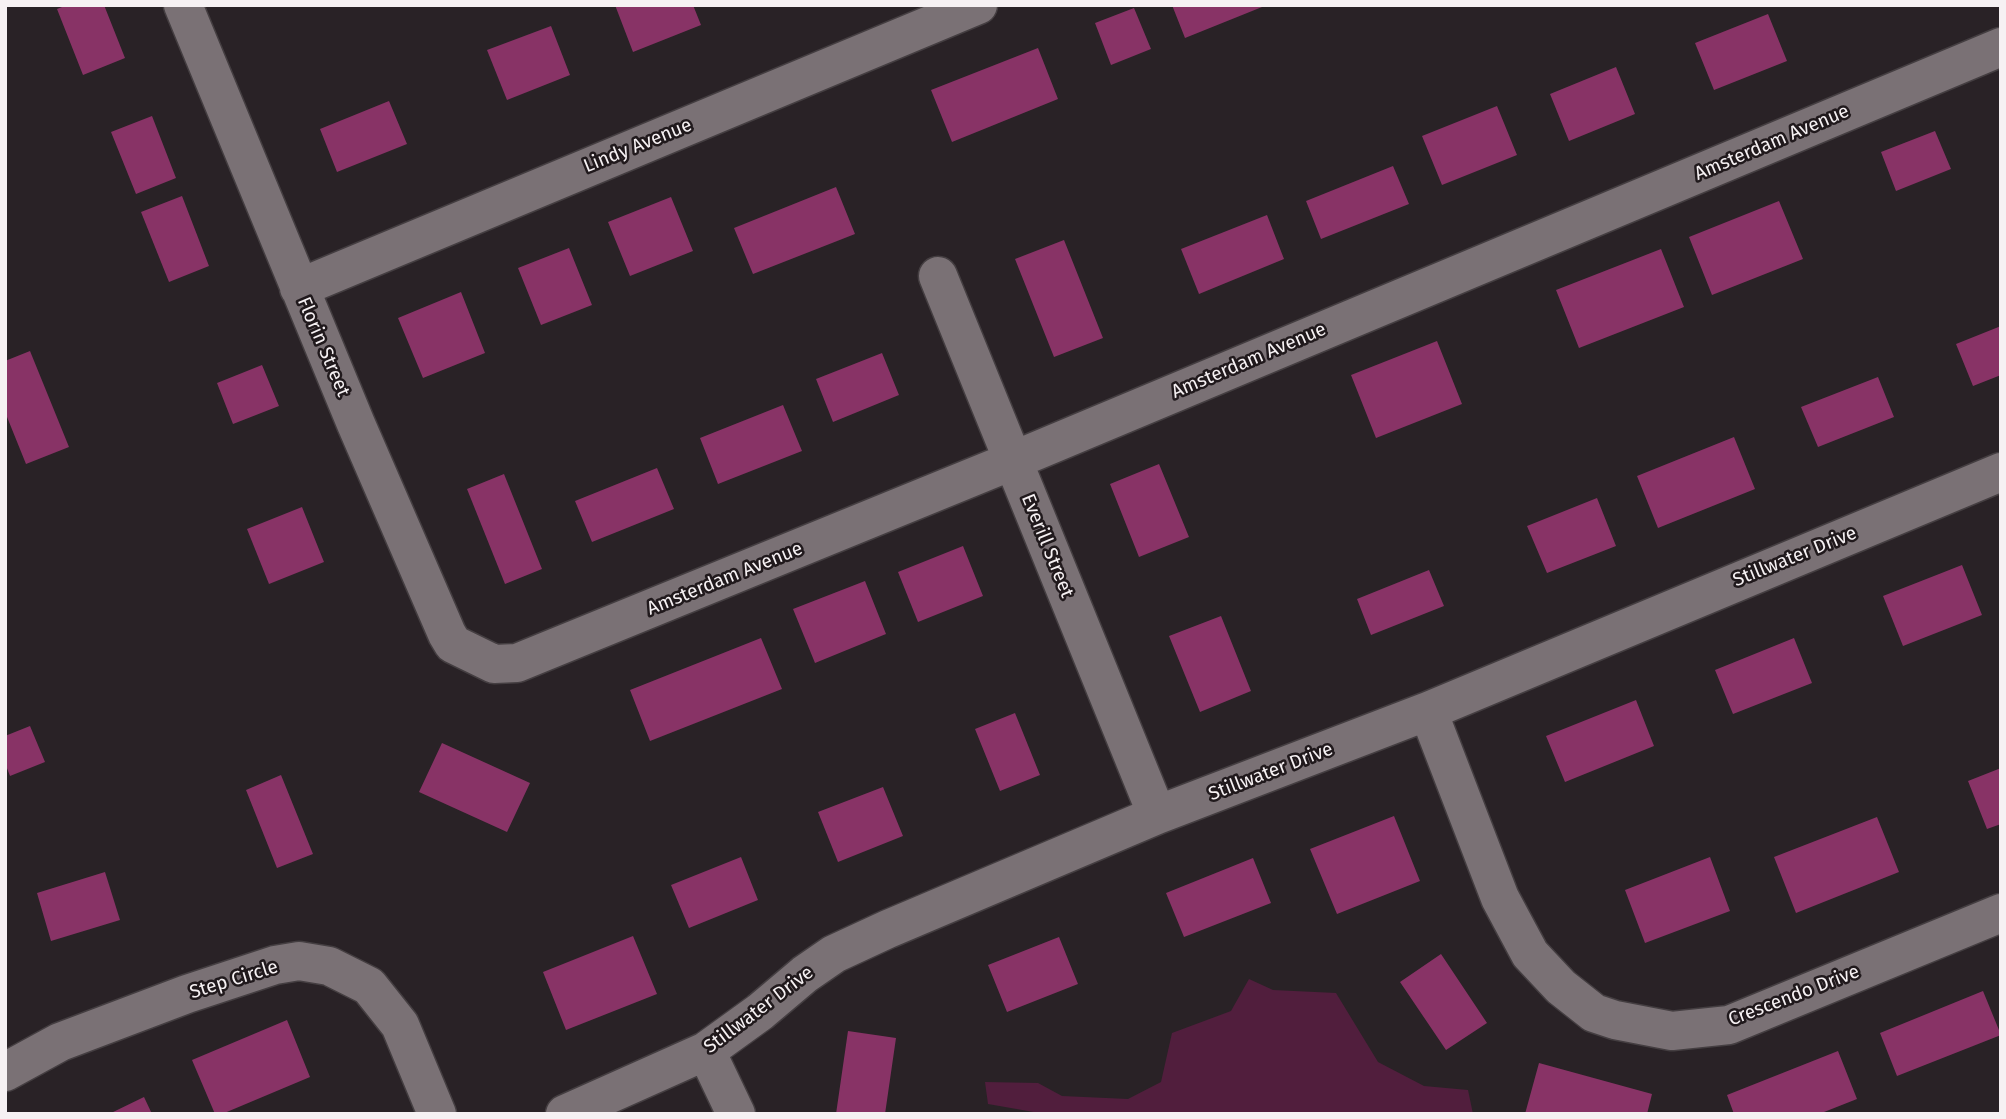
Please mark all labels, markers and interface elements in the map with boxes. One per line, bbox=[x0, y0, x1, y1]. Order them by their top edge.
street label: Amsterdam Avenue bbox=[1691, 100, 1853, 186]
street label: Lindy Avenue bbox=[581, 114, 695, 178]
street label: Florin Street bbox=[292, 294, 354, 400]
street label: Amsterdam Avenue bbox=[1168, 318, 1330, 404]
street label: Everill Street bbox=[1016, 491, 1078, 601]
street label: Stillwater Drive bbox=[1730, 522, 1860, 592]
street label: Amsterdam Avenue bbox=[644, 537, 806, 621]
street label: Stillwater Drive bbox=[1206, 738, 1336, 806]
street label: Step Circle bbox=[187, 956, 281, 1004]
street label: Stillwater Drive bbox=[700, 961, 818, 1059]
street label: Crescendo Drive bbox=[1725, 961, 1863, 1031]

